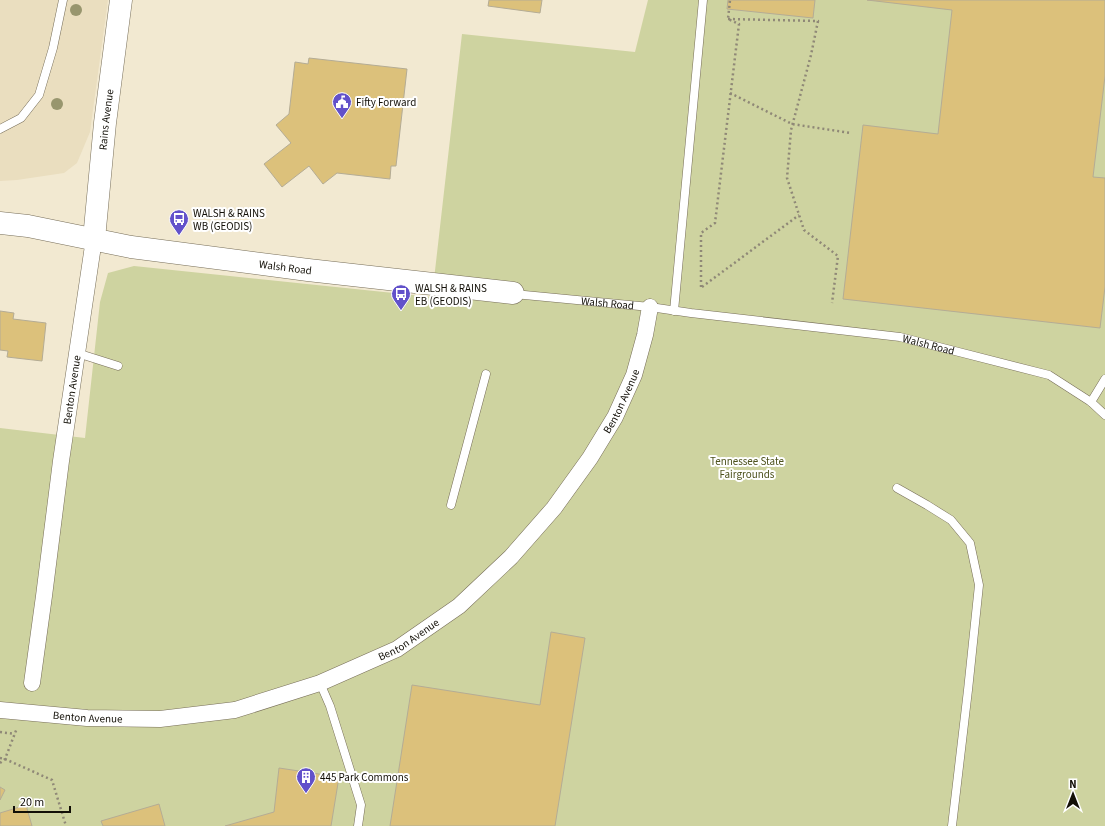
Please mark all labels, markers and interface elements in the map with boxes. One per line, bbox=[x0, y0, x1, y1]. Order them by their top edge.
street label: Rains Avenue bbox=[95, 88, 117, 151]
public building icon: Fifty Forward bbox=[331, 91, 353, 119]
place label: Fifty Forward bbox=[356, 95, 416, 110]
place label: WALSH & RAINS WB (GEODIS) bbox=[193, 206, 265, 234]
bus stop icon: WALSH & RAINS WB (GEODIS) bbox=[168, 208, 190, 236]
street label: Walsh Road bbox=[258, 257, 313, 278]
place label: WALSH & RAINS EB (GEODIS) bbox=[415, 281, 487, 309]
bus stop icon: WALSH & RAINS EB (GEODIS) bbox=[390, 283, 412, 311]
street label: Walsh Road bbox=[580, 293, 635, 313]
street label: Walsh Road bbox=[901, 331, 956, 359]
street label: Benton Avenue bbox=[60, 354, 85, 425]
street label: Benton Avenue bbox=[600, 367, 643, 436]
park label: Tennessee State Fairgrounds bbox=[710, 454, 785, 482]
street label: Benton Avenue bbox=[376, 615, 443, 664]
street label: Benton Avenue bbox=[52, 708, 123, 726]
building icon: 445 Park Commons bbox=[295, 766, 317, 794]
place label: 445 Park Commons bbox=[320, 770, 409, 785]
north arrow bbox=[1053, 774, 1093, 814]
text: N bbox=[1069, 777, 1077, 792]
scale bar bbox=[14, 788, 70, 814]
text: 20 m bbox=[20, 794, 44, 811]

